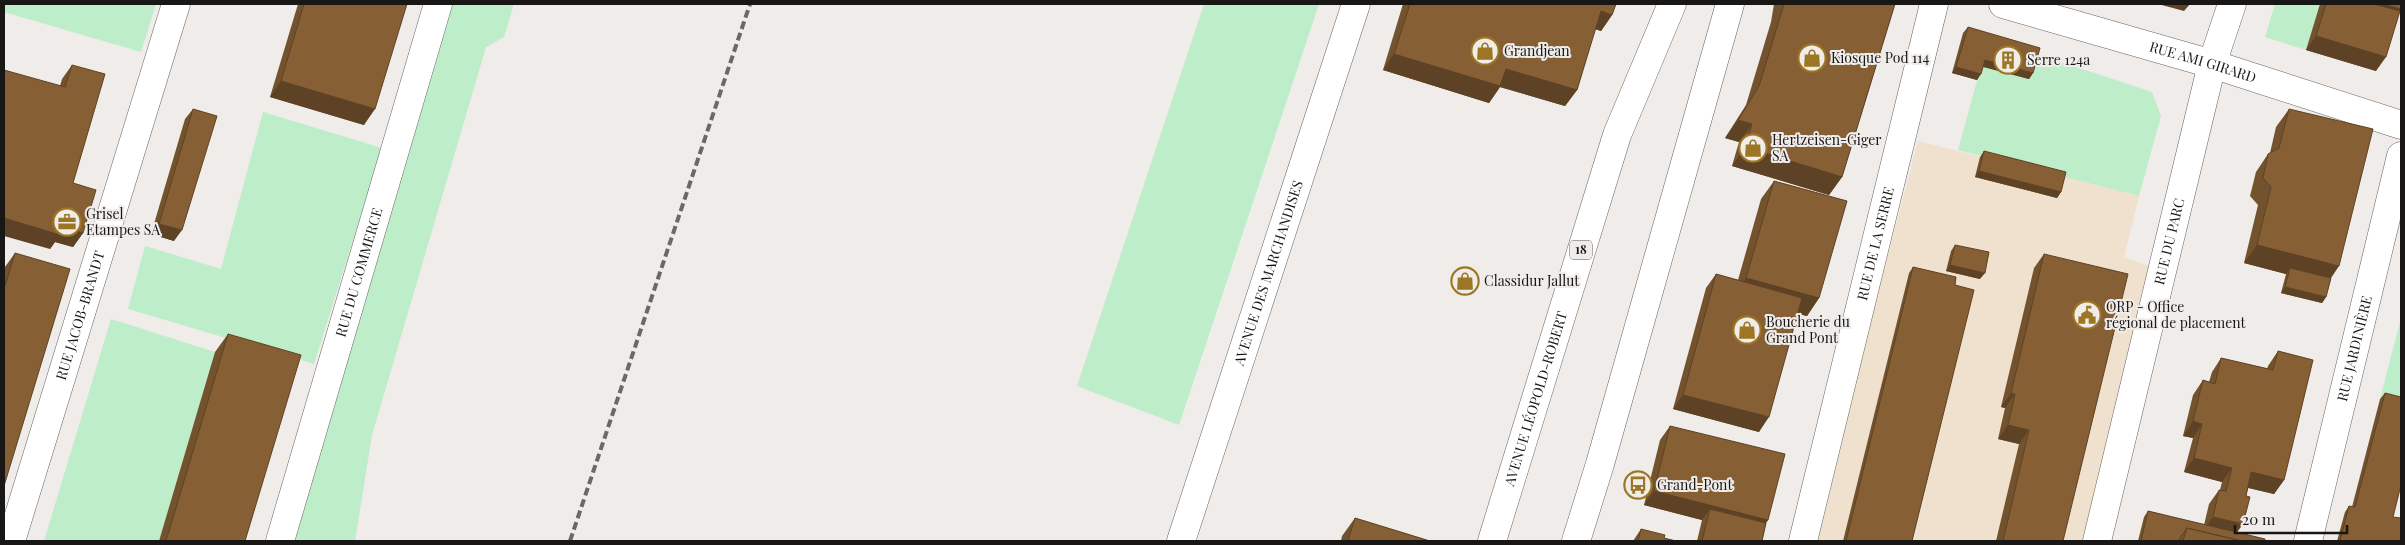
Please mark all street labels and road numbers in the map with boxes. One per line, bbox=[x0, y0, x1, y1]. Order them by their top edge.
street label: RUE AMI GIRARD bbox=[2147, 37, 2259, 87]
street label: AVENUE DES MARCHANDISES bbox=[1229, 178, 1307, 369]
street label: RUE DE LA SERRE bbox=[1852, 185, 1898, 302]
street label: RUE DU PARC bbox=[2149, 196, 2188, 287]
street label: RUE DU COMMERCE bbox=[331, 205, 387, 339]
road number: 18 bbox=[1570, 240, 1592, 260]
street label: RUE JACOB-BRANDT bbox=[51, 248, 109, 382]
street label: RUE JARDINIÈRE bbox=[2332, 294, 2376, 403]
street label: AVENUE LÉOPOLD-ROBERT bbox=[1499, 308, 1571, 489]

